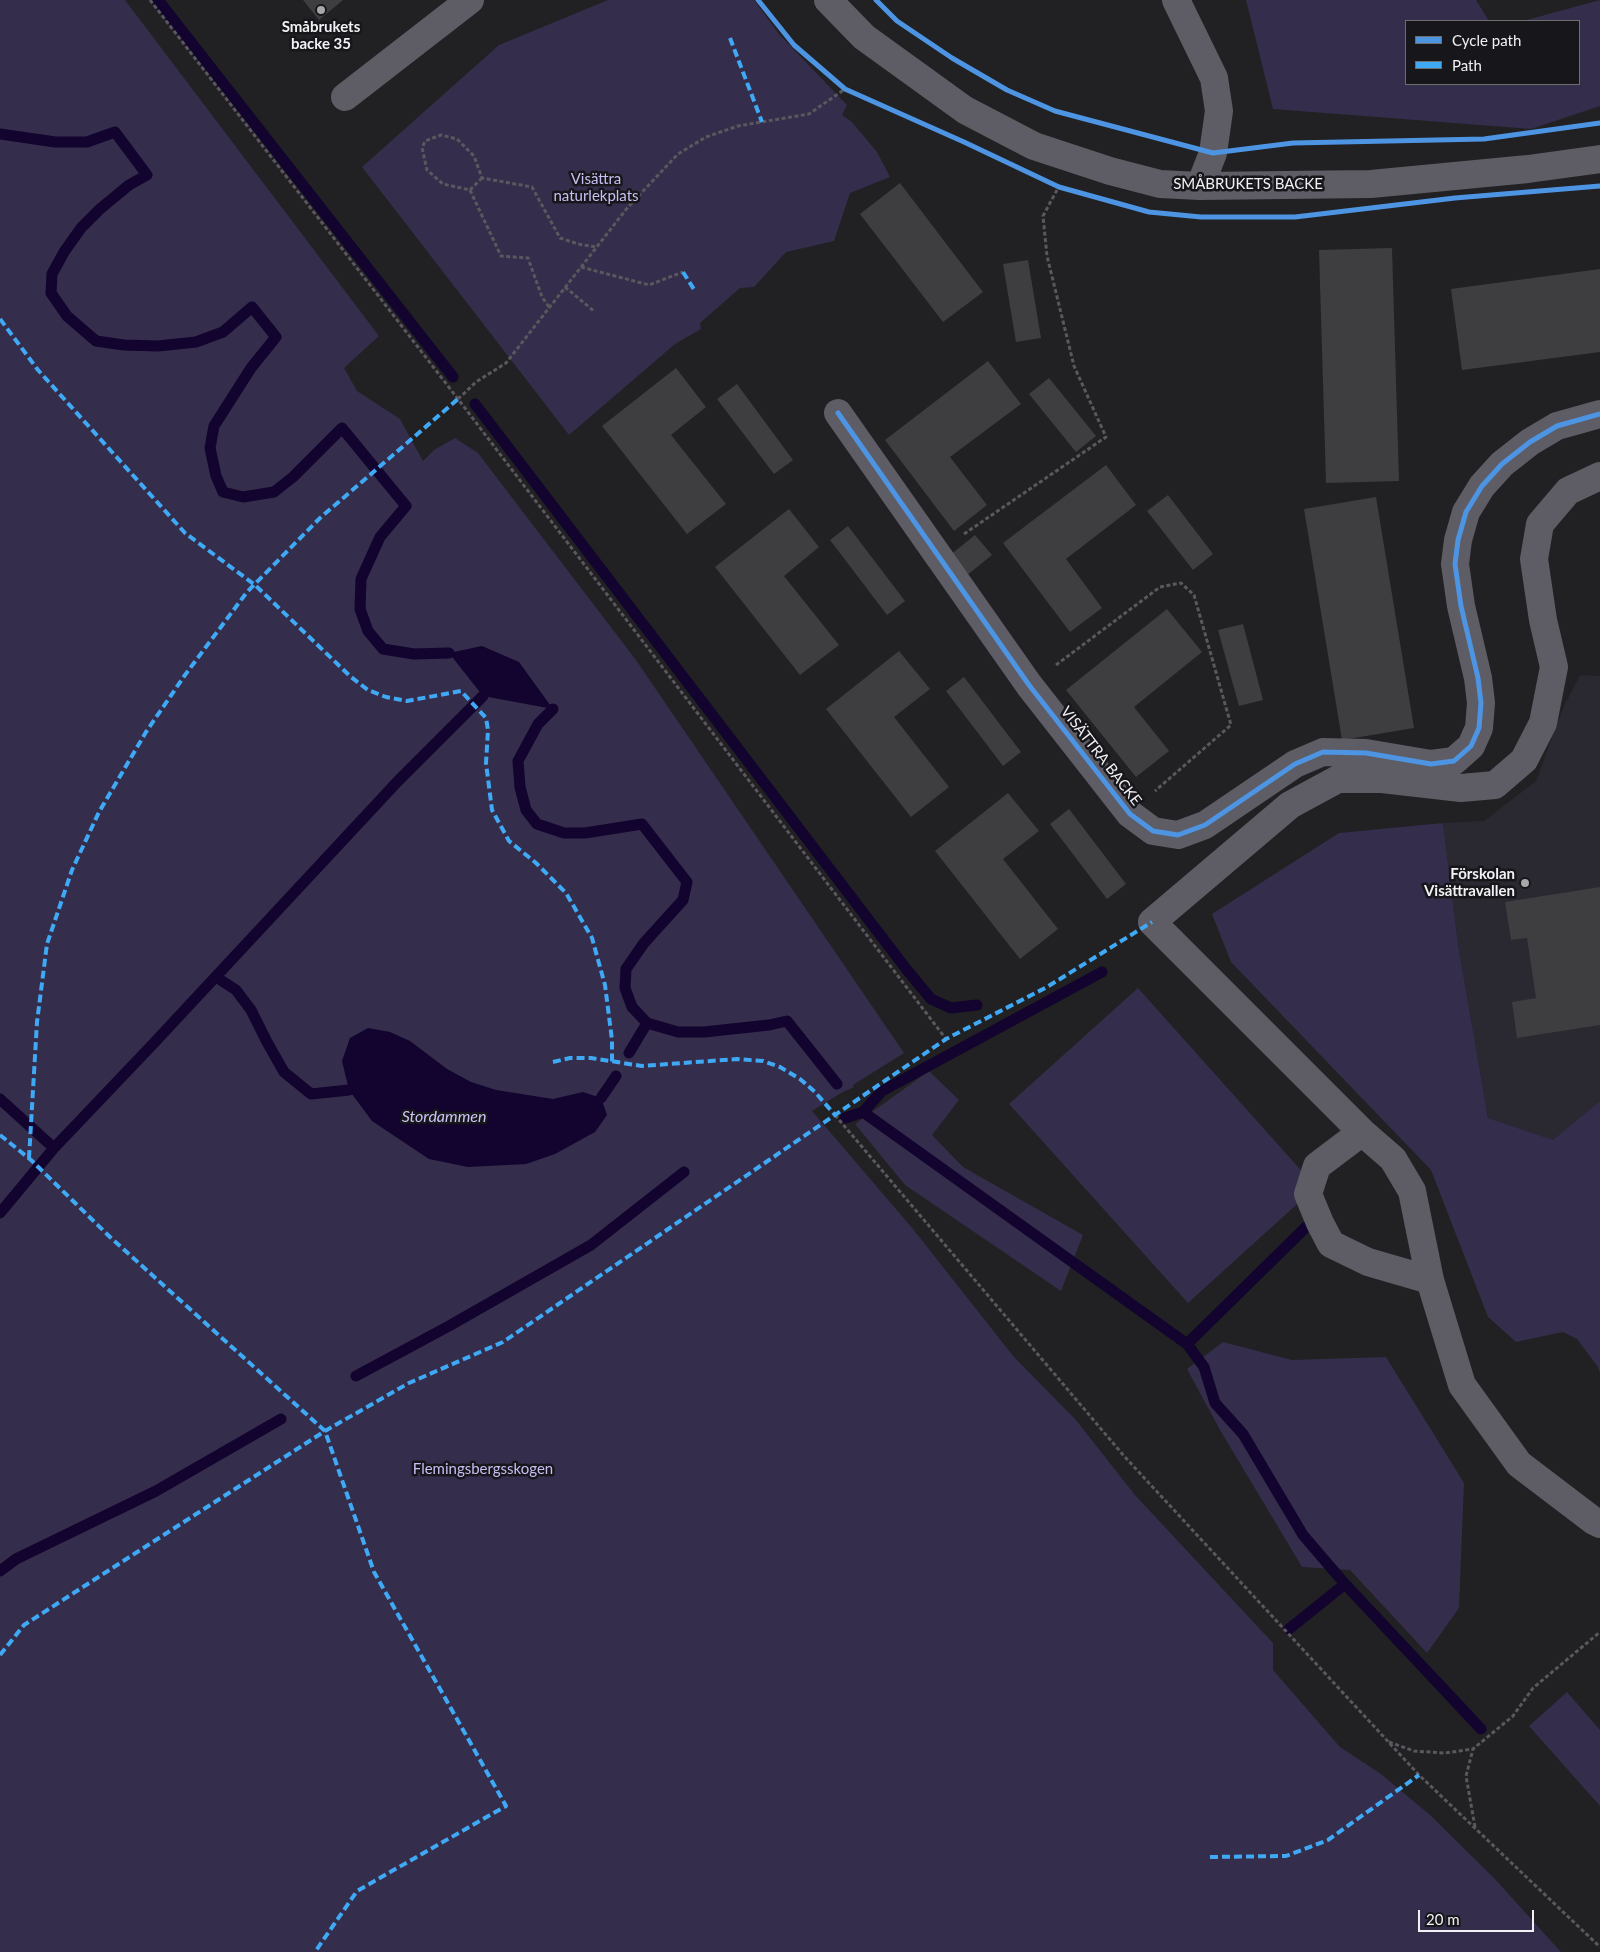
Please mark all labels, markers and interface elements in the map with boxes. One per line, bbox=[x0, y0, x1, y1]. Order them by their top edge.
marker: Småbrukets backe 35 bbox=[315, 4, 327, 16]
place label: Småbrukets backe 35 bbox=[282, 18, 360, 53]
legend bbox=[1405, 20, 1580, 85]
text: Cycle path bbox=[1452, 31, 1521, 49]
text: Path bbox=[1452, 56, 1482, 74]
park label: Visättra naturlekplats bbox=[553, 170, 639, 205]
street label: SMÅBRUKETS BACKE bbox=[1173, 175, 1323, 193]
street label: VISÄTTRA BACKE bbox=[1057, 703, 1145, 809]
place label: Förskolan Visättravallen bbox=[1424, 865, 1515, 900]
marker: Förskolan Visättravallen bbox=[1519, 877, 1531, 889]
water label: Stordammen bbox=[402, 1107, 486, 1127]
park label: Flemingsbergsskogen bbox=[413, 1460, 553, 1478]
scale bar bbox=[1420, 1900, 1536, 1932]
text: 20 m bbox=[1426, 1910, 1460, 1928]

